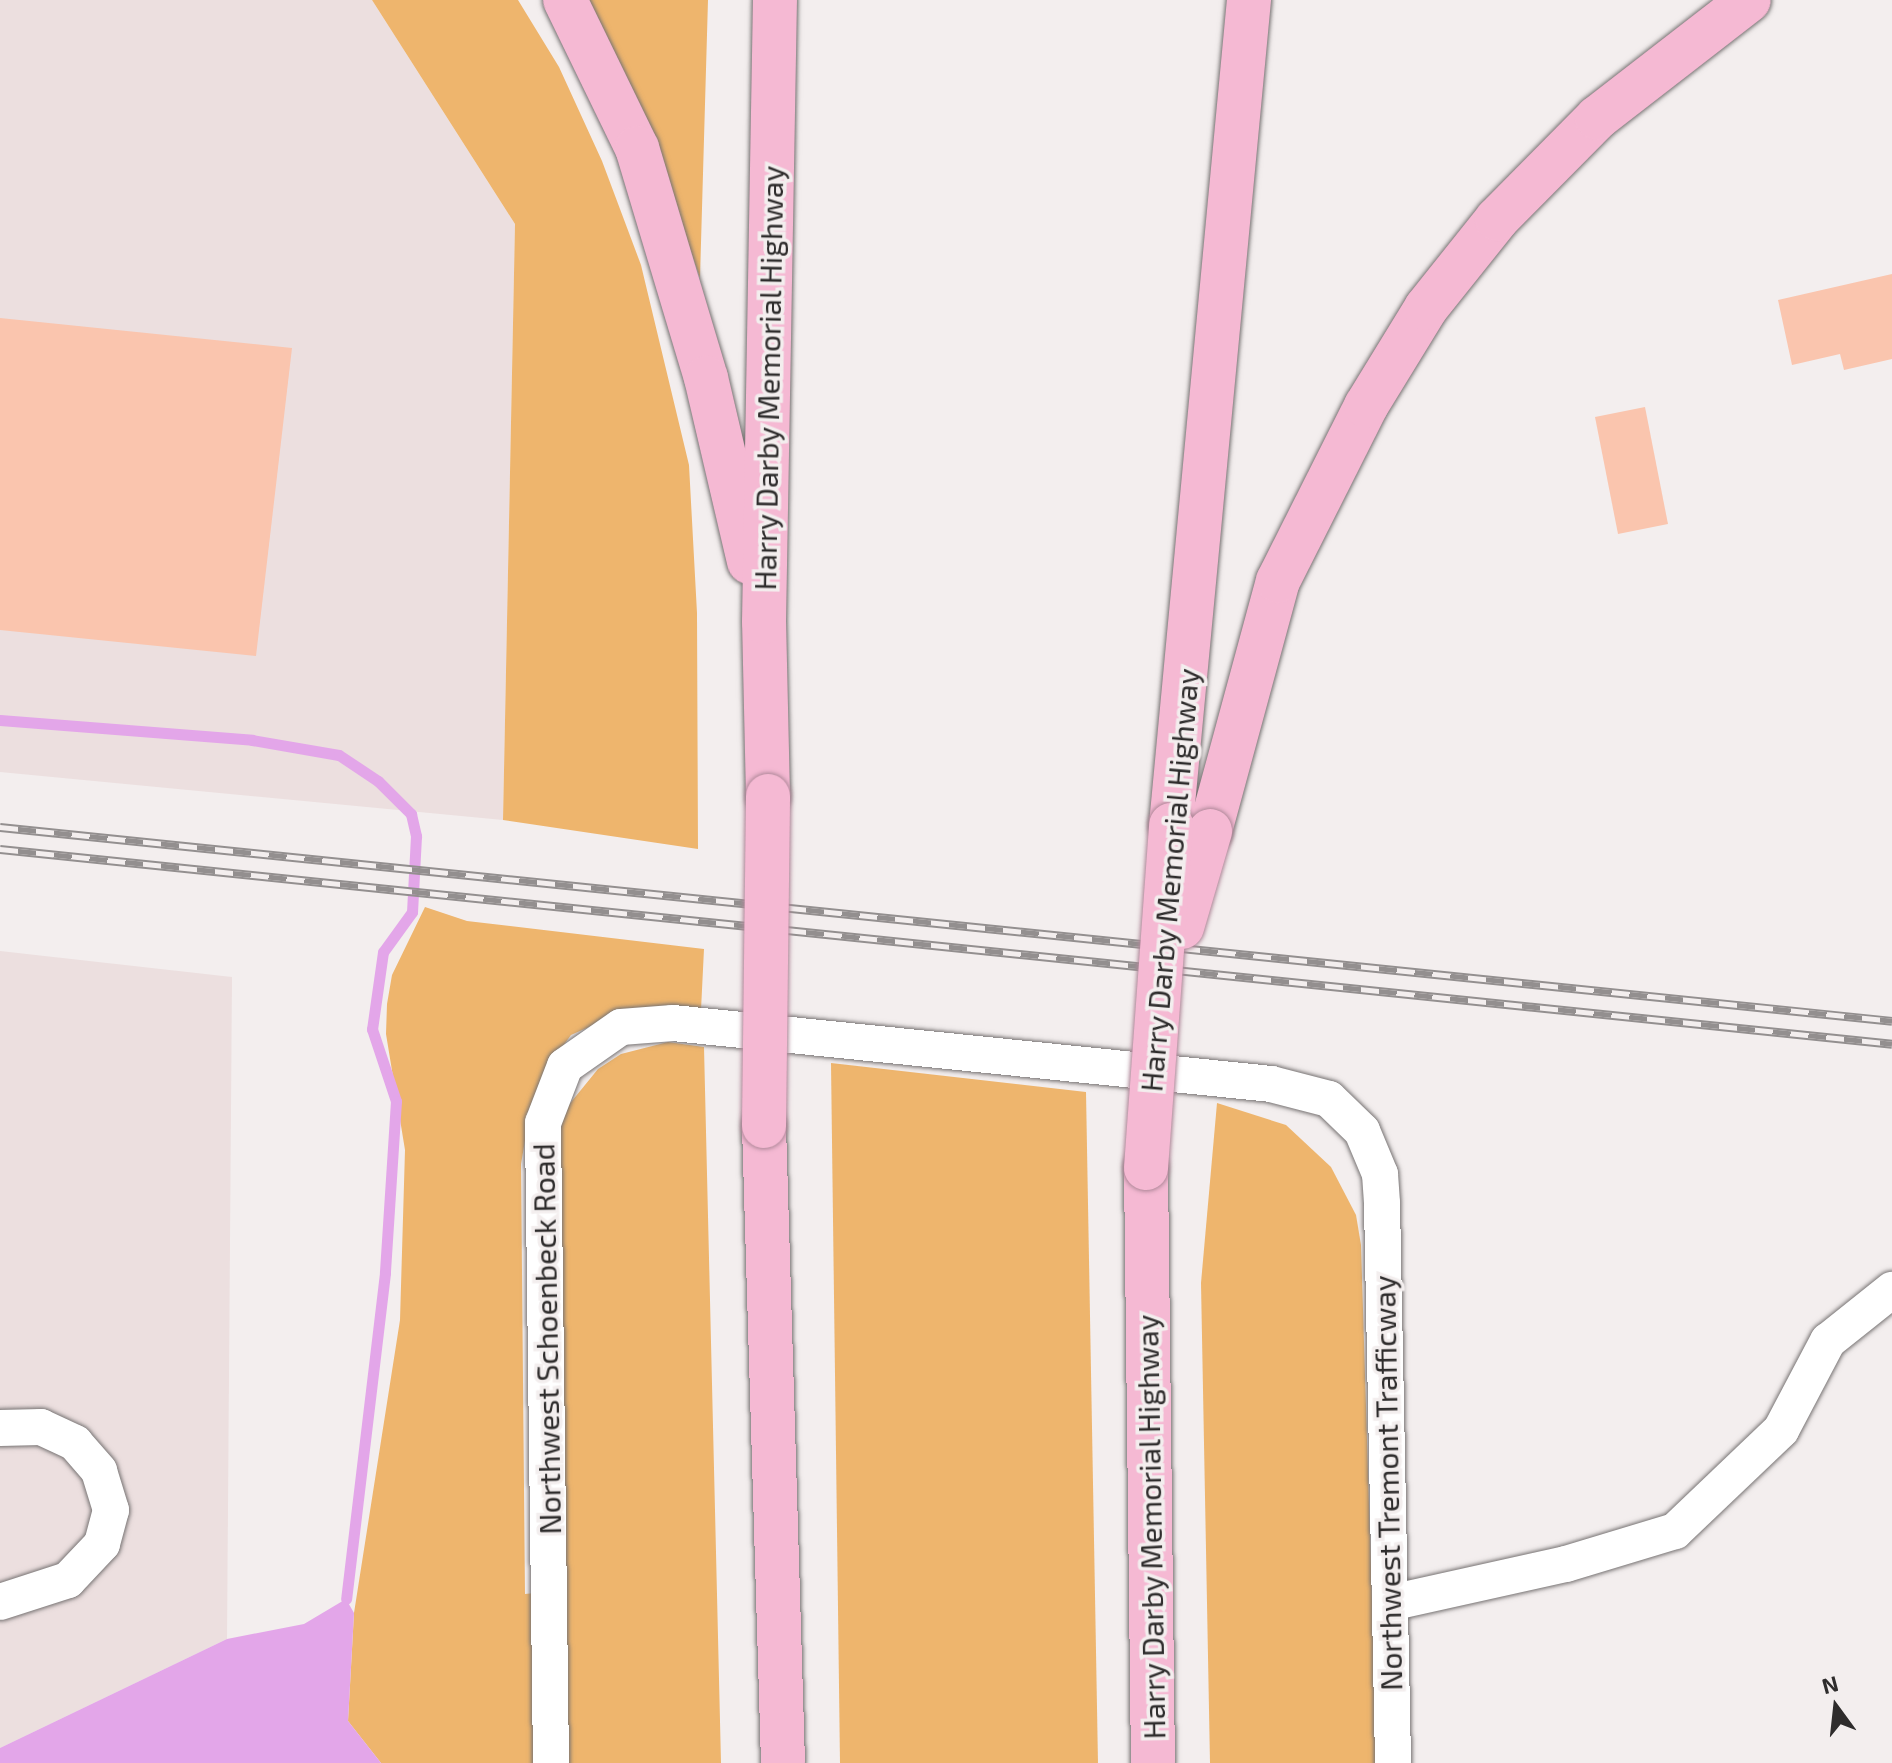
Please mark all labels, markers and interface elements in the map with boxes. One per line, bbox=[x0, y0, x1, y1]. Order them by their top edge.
street label: Harry Darby Memorial Highway bbox=[746, 164, 790, 592]
street label: Harry Darby Memorial Highway bbox=[1132, 666, 1206, 1094]
street label: Northwest Schoenbeck Road bbox=[525, 1143, 567, 1535]
street label: Northwest Tremont Trafficway bbox=[1365, 1274, 1409, 1692]
street label: Harry Darby Memorial Highway bbox=[1128, 1313, 1172, 1741]
north arrow bbox=[1796, 1667, 1876, 1747]
text: N bbox=[1819, 1669, 1841, 1698]

